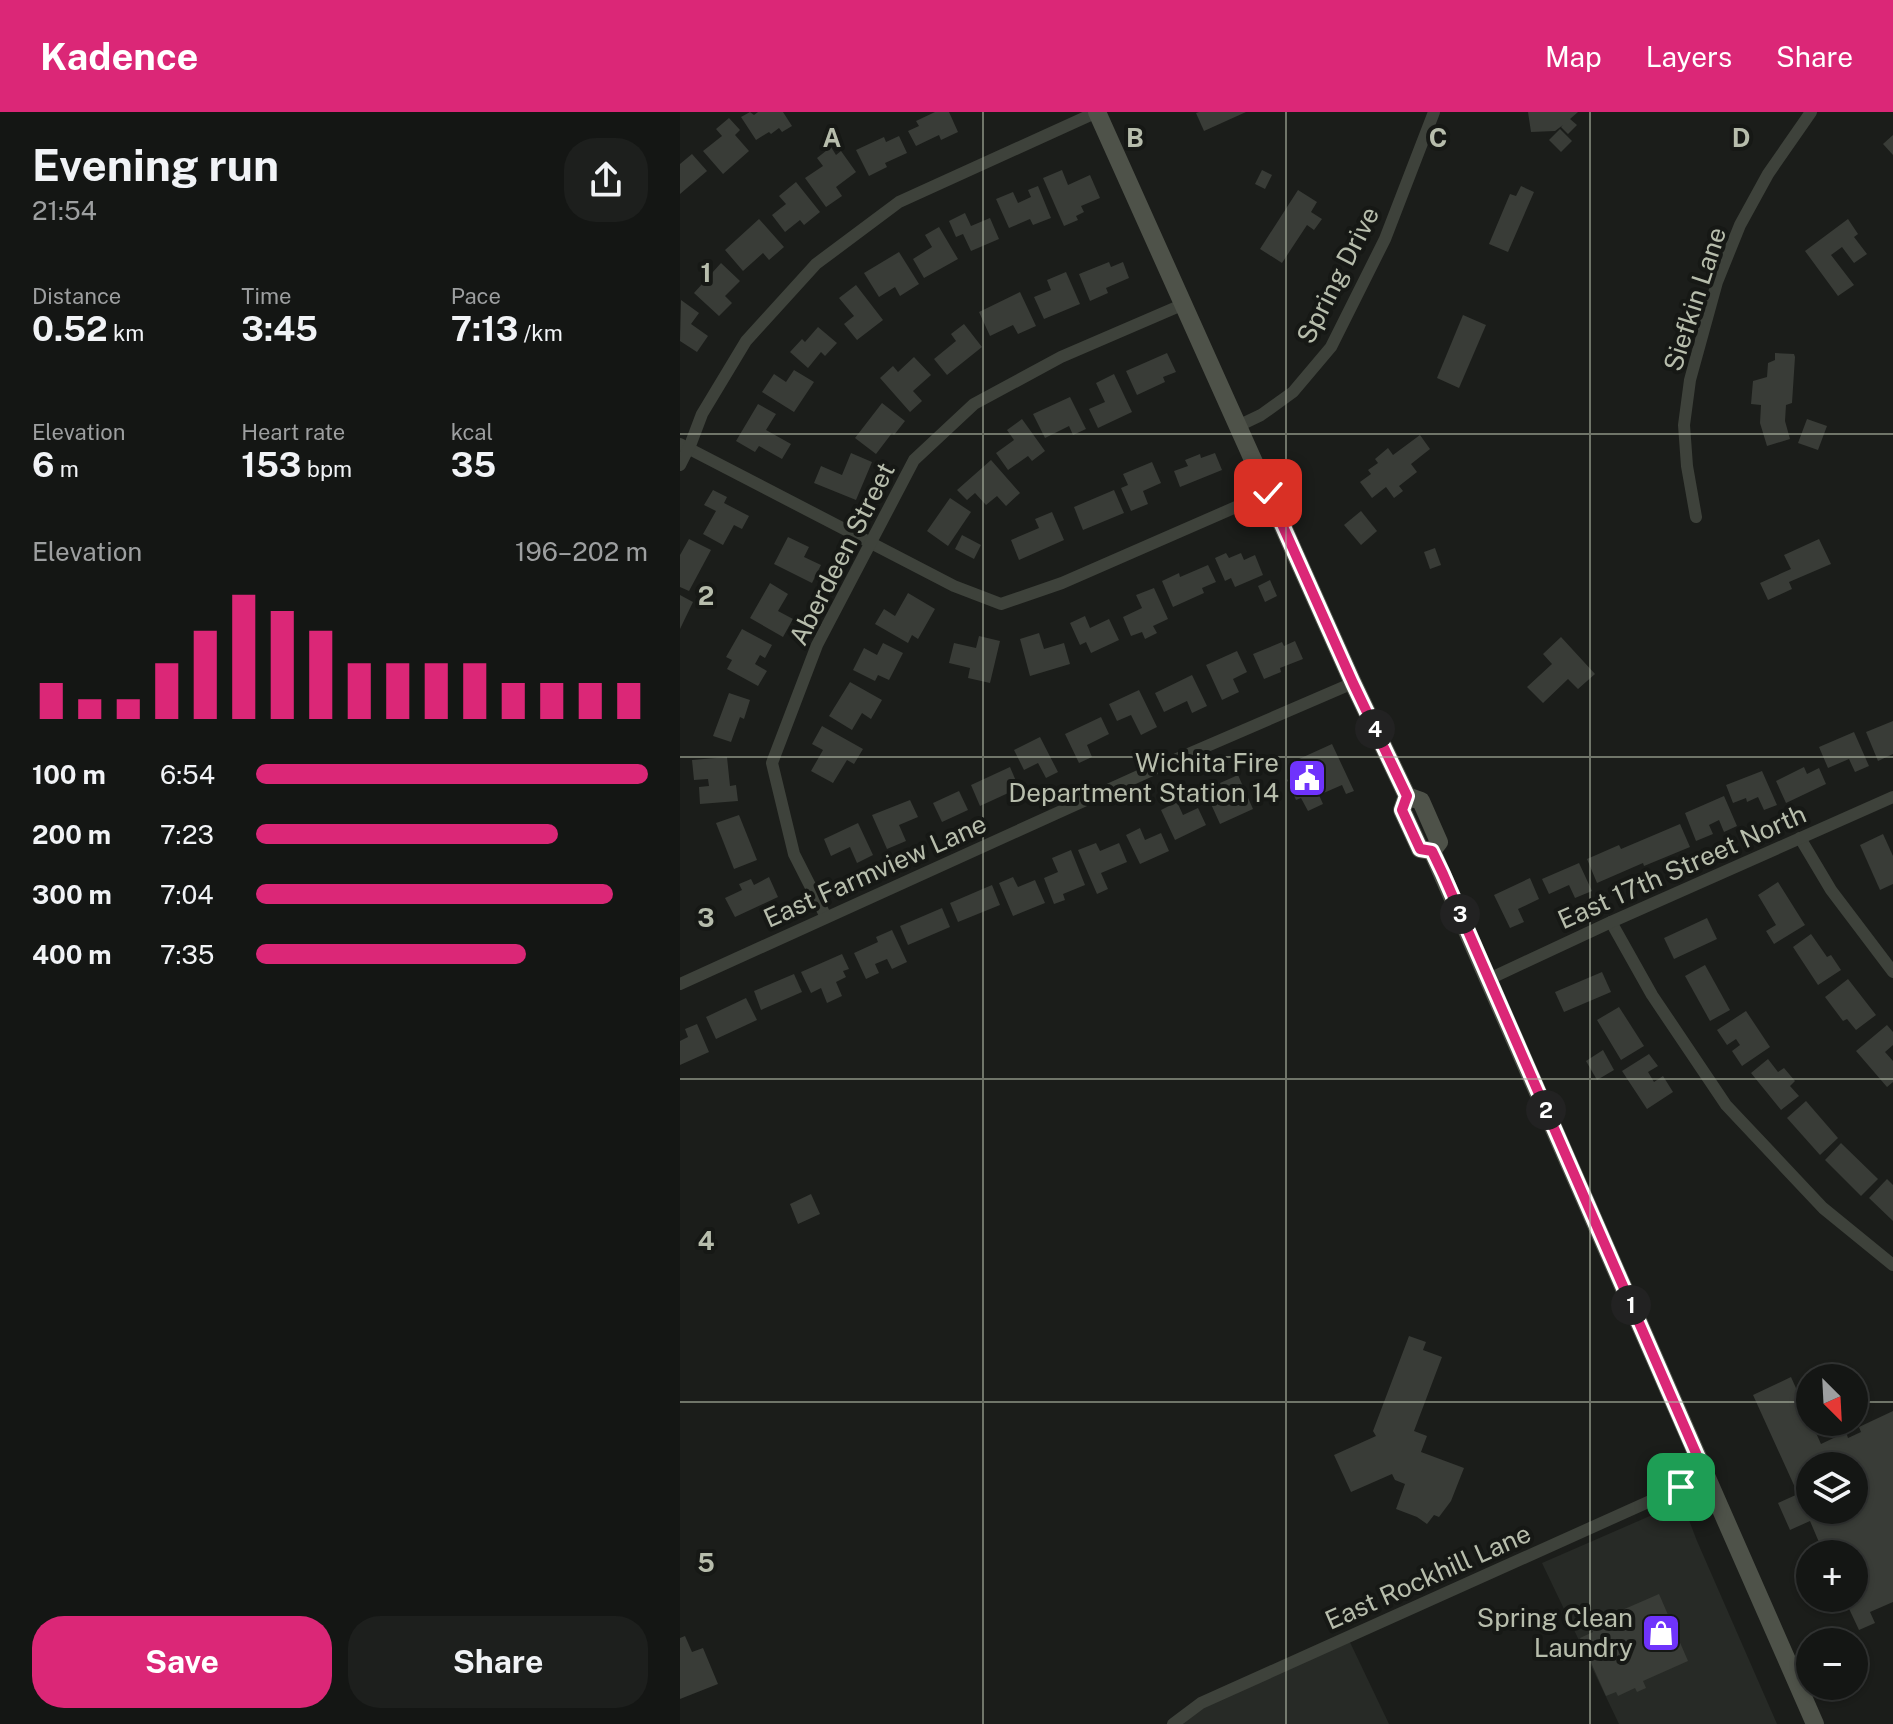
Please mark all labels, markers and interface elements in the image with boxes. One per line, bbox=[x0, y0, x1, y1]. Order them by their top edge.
text: Kadence bbox=[40, 34, 199, 79]
text: Map bbox=[1545, 40, 1602, 73]
text: Layers bbox=[1646, 40, 1732, 73]
text: Share bbox=[1776, 40, 1853, 73]
text: A bbox=[823, 122, 842, 153]
text: B bbox=[1126, 122, 1144, 153]
text: C bbox=[1429, 122, 1447, 153]
text: D bbox=[1732, 122, 1750, 153]
button: share bbox=[564, 138, 648, 222]
text: Evening run bbox=[32, 139, 279, 191]
text: 21:54 bbox=[32, 195, 97, 226]
street label: Spring Drive bbox=[1290, 201, 1385, 348]
street label: Siefkin Lane bbox=[1657, 223, 1732, 375]
text: 1 bbox=[700, 257, 712, 288]
text: Distance bbox=[32, 283, 121, 309]
text: Time bbox=[241, 283, 291, 309]
text: Pace bbox=[451, 283, 501, 309]
text: 0.52 bbox=[32, 309, 108, 349]
text: 3:45 bbox=[241, 309, 318, 349]
text: 7:13 bbox=[451, 309, 518, 349]
text: km bbox=[108, 320, 144, 346]
text: /km bbox=[518, 320, 563, 346]
text: Elevation bbox=[32, 419, 125, 445]
text: Heart rate bbox=[241, 419, 345, 445]
text: kcal bbox=[451, 419, 493, 445]
text: 6 bbox=[32, 445, 54, 485]
text: 153 bbox=[241, 445, 301, 485]
text: 35 bbox=[451, 445, 496, 485]
text: m bbox=[54, 456, 79, 482]
text: bpm bbox=[301, 456, 352, 482]
street label: Aberdeen Street bbox=[782, 457, 901, 650]
pin bbox=[1234, 459, 1302, 527]
icon: check bbox=[1246, 471, 1290, 515]
text: Elevation bbox=[32, 536, 142, 567]
text: 196–202 m bbox=[515, 536, 648, 567]
text: 2 bbox=[698, 580, 714, 611]
pin: 4 bbox=[1355, 709, 1395, 749]
text: 4 bbox=[1368, 716, 1382, 742]
place label: Wichita Fire Department Station 14 bbox=[1008, 747, 1279, 808]
public building icon: Wichita Fire Department Station 14 bbox=[1286, 757, 1328, 799]
text: 100 m bbox=[32, 759, 106, 790]
text: 6:54 bbox=[160, 759, 215, 790]
street label: East 17th Street North bbox=[1553, 798, 1811, 935]
street label: East Farmview Lane bbox=[759, 807, 991, 934]
text: 200 m bbox=[32, 819, 111, 850]
text: 7:23 bbox=[160, 819, 214, 850]
text: 300 m bbox=[32, 879, 112, 910]
text: 7:04 bbox=[160, 879, 214, 910]
pin: 3 bbox=[1440, 894, 1480, 934]
text: 3 bbox=[1453, 901, 1467, 927]
text: 3 bbox=[697, 902, 715, 933]
text: 400 m bbox=[32, 939, 112, 970]
text: 7:35 bbox=[160, 939, 215, 970]
pin: 2 bbox=[1526, 1090, 1566, 1130]
text: 2 bbox=[1539, 1097, 1553, 1123]
text: 4 bbox=[697, 1225, 715, 1256]
pin: 1 bbox=[1611, 1285, 1651, 1325]
text: 1 bbox=[1626, 1292, 1636, 1318]
north arrow bbox=[1796, 1364, 1868, 1436]
map controls bbox=[1796, 1364, 1868, 1700]
button: layers bbox=[1796, 1452, 1868, 1524]
pin bbox=[1647, 1453, 1715, 1521]
icon: arrive bbox=[1659, 1465, 1703, 1509]
street label: East Rockhill Lane bbox=[1320, 1517, 1535, 1636]
button: + bbox=[1796, 1540, 1868, 1612]
text: 5 bbox=[697, 1547, 715, 1578]
place label: Spring Clean Laundry bbox=[1477, 1602, 1633, 1663]
shop icon: Spring Clean Laundry bbox=[1640, 1612, 1682, 1654]
button: Save bbox=[32, 1616, 332, 1708]
button: Share bbox=[348, 1616, 648, 1708]
button: − bbox=[1796, 1628, 1868, 1700]

